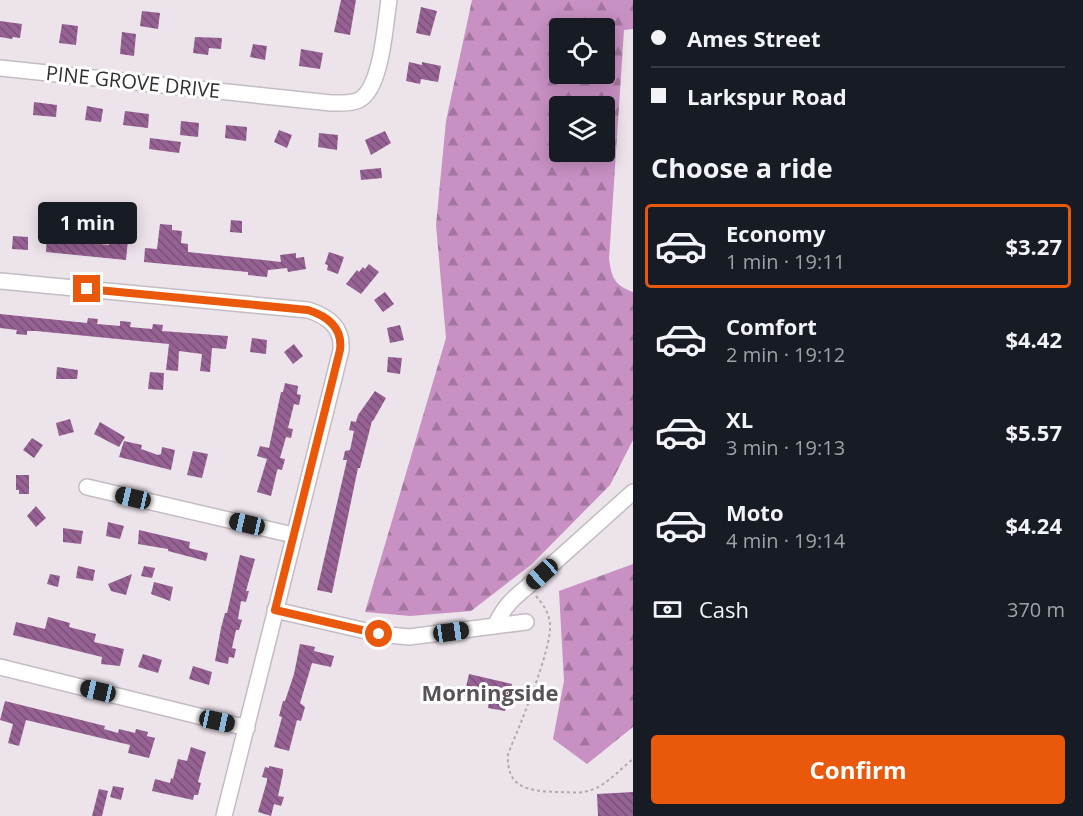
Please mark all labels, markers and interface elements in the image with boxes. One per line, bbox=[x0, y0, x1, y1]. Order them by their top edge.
map controls bbox=[549, 18, 615, 162]
button: locate bbox=[549, 18, 615, 84]
text: Ames Street bbox=[687, 23, 821, 53]
street label: PINE GROVE DRIVE bbox=[45, 59, 222, 104]
text: Larkspur Road bbox=[687, 81, 847, 111]
button: layers bbox=[549, 96, 615, 162]
text: Choose a ride bbox=[651, 149, 833, 186]
callout: 1 min bbox=[38, 202, 136, 244]
text: 1 min bbox=[60, 209, 115, 236]
text: Economy bbox=[726, 218, 825, 248]
icon: car bbox=[654, 219, 708, 273]
text: $3.27 bbox=[1005, 231, 1062, 261]
text: 1 min · 19:11 bbox=[726, 248, 845, 275]
route end bbox=[73, 275, 100, 302]
text: Comfort bbox=[726, 311, 817, 341]
icon: car bbox=[654, 312, 708, 366]
text: $4.42 bbox=[1005, 324, 1062, 354]
text: 2 min · 19:12 bbox=[726, 341, 845, 368]
text: XL bbox=[726, 404, 753, 434]
icon: car bbox=[654, 405, 708, 459]
text: $5.57 bbox=[1005, 417, 1062, 447]
text: 3 min · 19:13 bbox=[726, 434, 845, 461]
car bbox=[113, 485, 153, 511]
text: Moto bbox=[726, 497, 784, 527]
icon: car bbox=[654, 498, 708, 552]
text: $4.24 bbox=[1005, 510, 1062, 540]
car bbox=[227, 511, 267, 537]
text: 4 min · 19:14 bbox=[726, 527, 845, 554]
car bbox=[523, 555, 561, 593]
icon: cash bbox=[651, 593, 684, 626]
text: Cash bbox=[699, 594, 749, 624]
text: 370 m bbox=[1007, 596, 1065, 623]
route start bbox=[365, 620, 392, 647]
car bbox=[432, 621, 470, 643]
district label: Morningside bbox=[422, 677, 558, 707]
car bbox=[78, 678, 118, 704]
car bbox=[198, 708, 236, 734]
button: Confirm bbox=[651, 735, 1065, 804]

